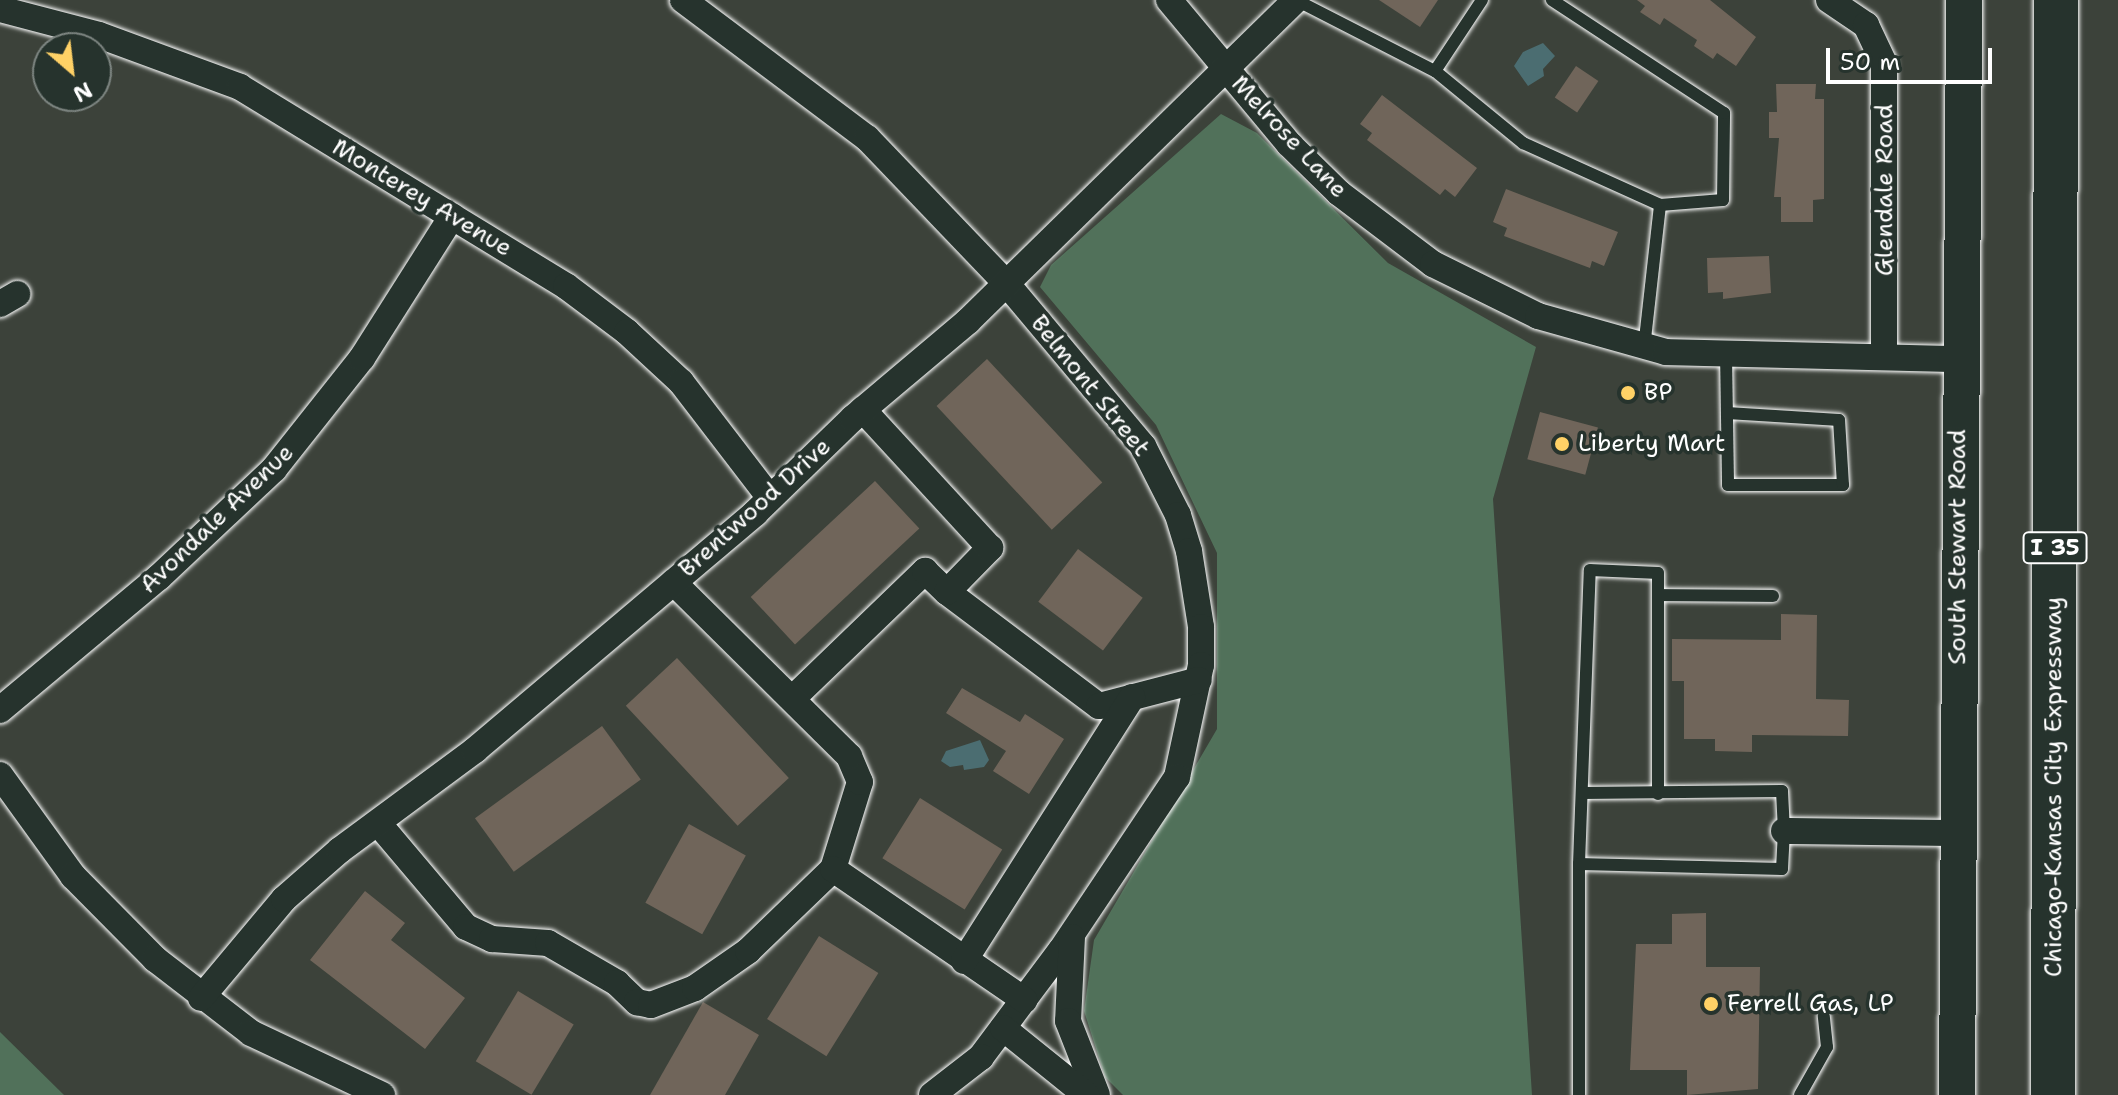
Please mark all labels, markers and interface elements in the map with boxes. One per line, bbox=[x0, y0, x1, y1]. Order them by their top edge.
north arrow bbox=[32, 32, 112, 112]
scale bar bbox=[1830, 32, 1996, 82]
text: 50 m bbox=[1840, 46, 1900, 78]
street label: Melrose Lane bbox=[1225, 70, 1353, 204]
text: N bbox=[68, 75, 97, 109]
street label: Glendale Road bbox=[1871, 104, 1899, 276]
street label: Monterey Avenue bbox=[327, 133, 517, 263]
street label: Belmont Street bbox=[1024, 310, 1156, 462]
place label: BP bbox=[1644, 379, 1672, 407]
marker: BP bbox=[1619, 384, 1637, 402]
street label: South Stewart Road bbox=[1944, 429, 1972, 665]
place label: Liberty Mart bbox=[1578, 430, 1726, 458]
street label: Brentwood Drive bbox=[673, 432, 837, 584]
marker: Liberty Mart bbox=[1553, 435, 1571, 453]
street label: Avondale Avenue bbox=[134, 438, 300, 600]
road number: I 35 bbox=[2021, 530, 2089, 566]
street label: Chicago-Kansas City Expressway bbox=[2040, 597, 2068, 977]
place label: Ferrell Gas, LP bbox=[1727, 990, 1894, 1018]
marker: Ferrell Gas, LP bbox=[1702, 995, 1720, 1013]

